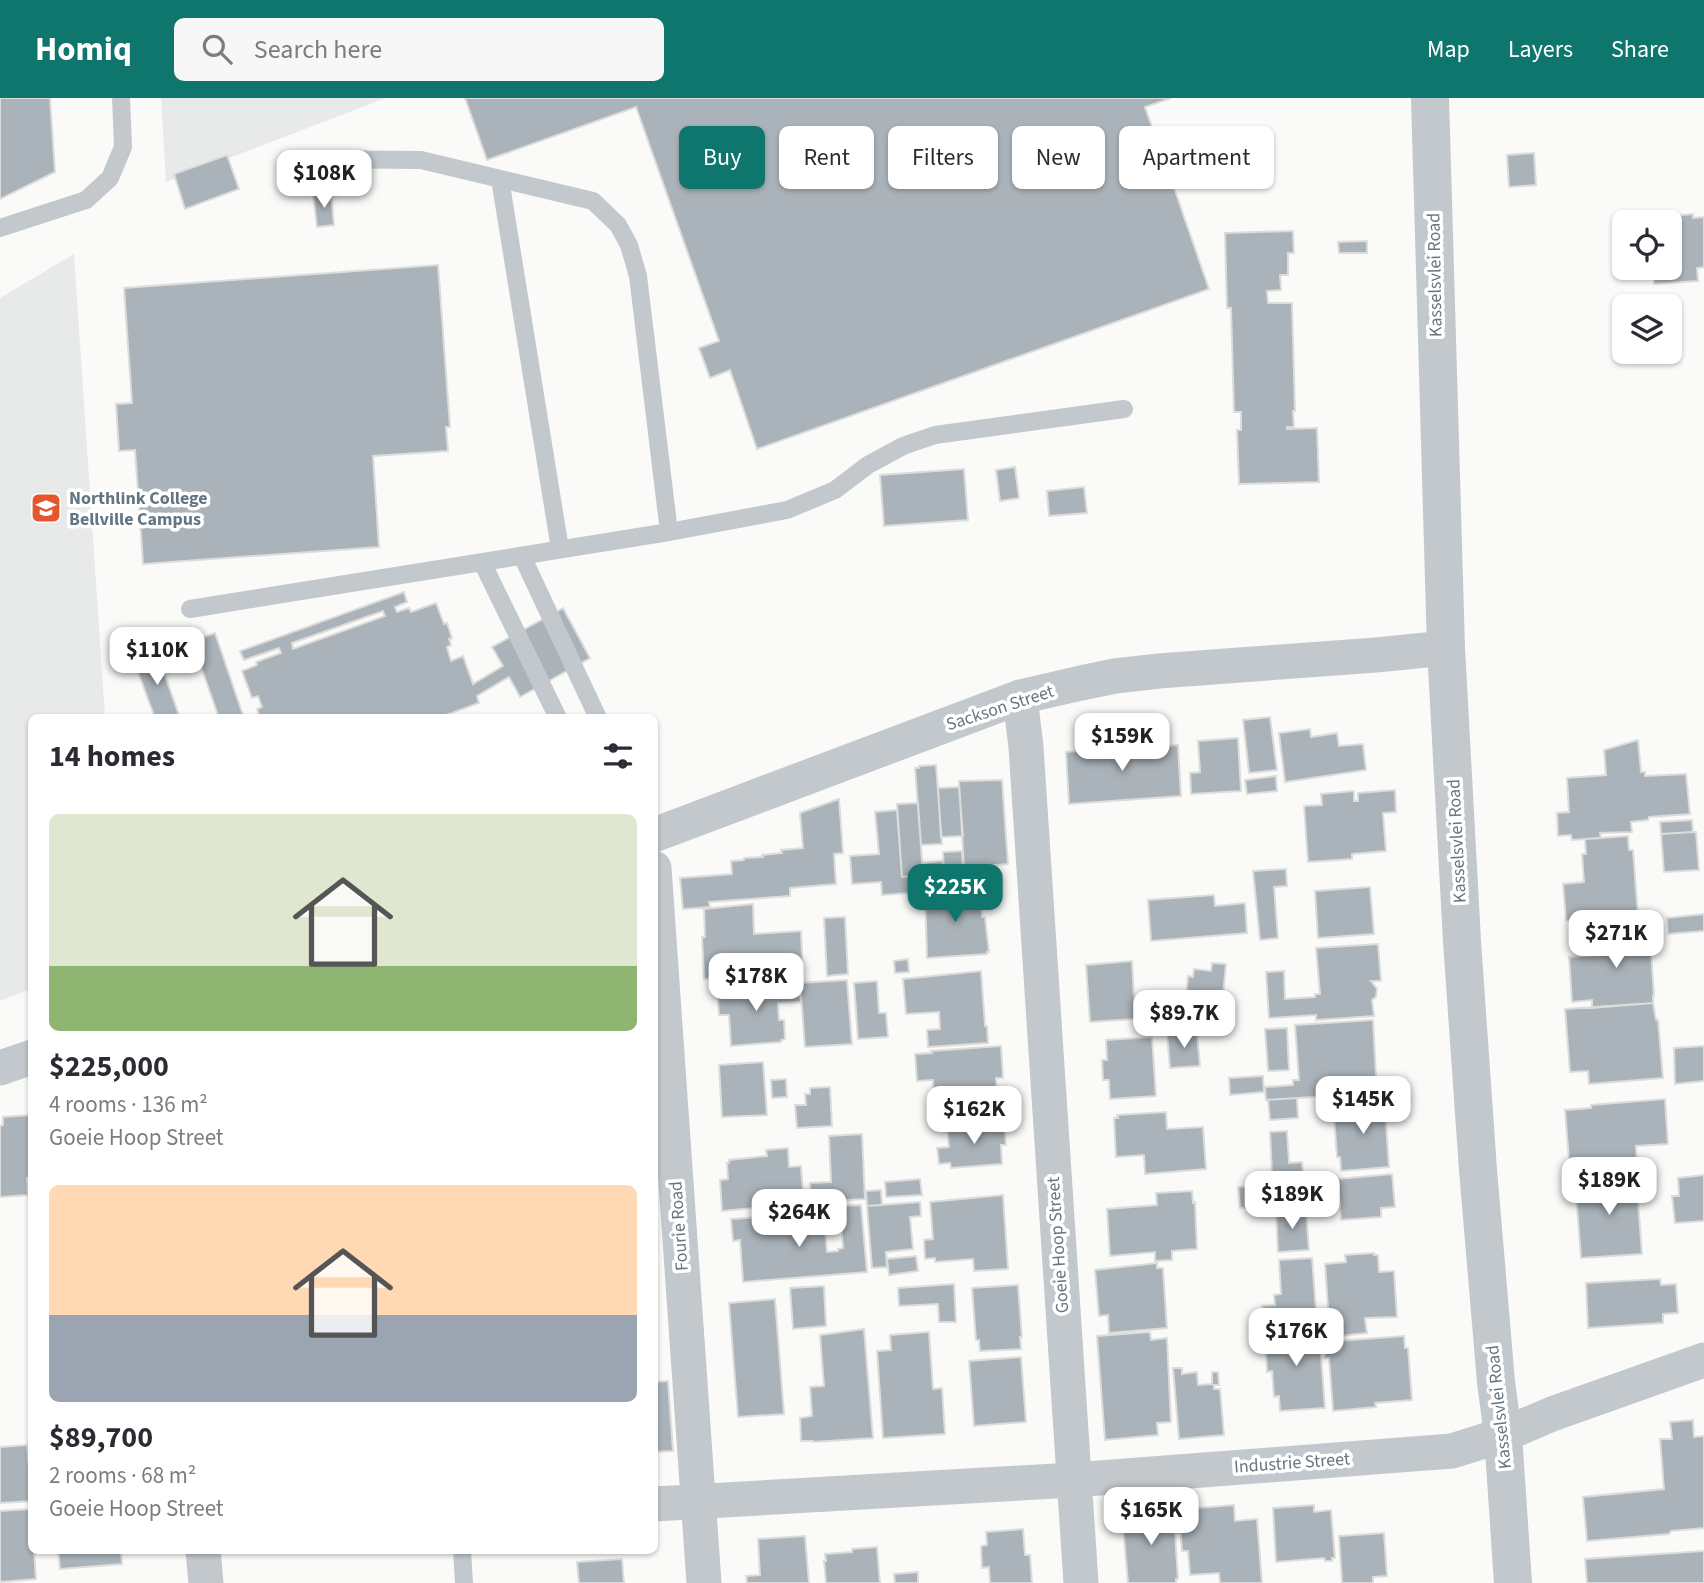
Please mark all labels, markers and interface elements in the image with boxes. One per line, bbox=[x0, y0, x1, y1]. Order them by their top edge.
search box bbox=[174, 18, 664, 81]
text: Homiq bbox=[35, 26, 132, 73]
icon: search bbox=[198, 30, 236, 68]
text: Search here bbox=[254, 31, 382, 68]
text: Map bbox=[1427, 32, 1470, 67]
text: Layers bbox=[1508, 32, 1573, 67]
text: Share bbox=[1611, 32, 1669, 67]
chip: Buy bbox=[679, 126, 765, 189]
chip: Rent bbox=[779, 126, 874, 189]
chip: Filters bbox=[888, 126, 998, 189]
chip: New bbox=[1012, 126, 1105, 189]
chip: Apartment bbox=[1119, 126, 1274, 189]
pin: $108K bbox=[275, 150, 373, 210]
text: $108K bbox=[293, 156, 355, 189]
map controls bbox=[1612, 210, 1682, 364]
button: locate bbox=[1612, 210, 1682, 280]
street label: Kasselsvlei Road bbox=[1421, 213, 1449, 337]
button: layers bbox=[1612, 294, 1682, 364]
place label: Northlink College Bellville Campus bbox=[69, 486, 208, 532]
school or university icon: Northlink College Bellville Campus bbox=[29, 491, 63, 525]
pin: $110K bbox=[108, 628, 206, 687]
text: $110K bbox=[126, 633, 188, 666]
street label: Sackson Street bbox=[943, 679, 1057, 737]
pin: $159K bbox=[1073, 714, 1171, 773]
text: $159K bbox=[1091, 719, 1153, 752]
text: 14 homes bbox=[49, 735, 175, 778]
icon: filters bbox=[599, 737, 637, 775]
street label: Kasselsvlei Road bbox=[1441, 778, 1473, 904]
icon: home bbox=[280, 859, 406, 985]
pin: $225K bbox=[906, 864, 1004, 924]
text: $225K bbox=[924, 870, 986, 903]
pin: $271K bbox=[1567, 910, 1665, 970]
text: $271K bbox=[1585, 916, 1647, 949]
pin: $178K bbox=[707, 954, 805, 1013]
text: $178K bbox=[725, 959, 787, 992]
pin: $89.7K bbox=[1127, 990, 1241, 1050]
text: $89.7K bbox=[1149, 996, 1219, 1029]
text: $225,000 bbox=[49, 1045, 169, 1088]
pin: $145K bbox=[1314, 1076, 1412, 1136]
text: $145K bbox=[1332, 1082, 1394, 1115]
pin: $162K bbox=[925, 1086, 1023, 1146]
text: 4 rooms · 136 m² bbox=[49, 1088, 208, 1121]
text: $162K bbox=[943, 1092, 1005, 1125]
text: Goeie Hoop Street bbox=[49, 1121, 224, 1154]
pin: $189K bbox=[1560, 1158, 1658, 1217]
text: $189K bbox=[1578, 1163, 1640, 1196]
pin: $189K bbox=[1243, 1172, 1341, 1231]
street label: Goeie Hoop Street bbox=[1041, 1176, 1075, 1314]
text: $189K bbox=[1261, 1177, 1323, 1210]
street label: Fourie Road bbox=[663, 1180, 695, 1272]
pin: $264K bbox=[750, 1190, 848, 1249]
text: $264K bbox=[768, 1195, 830, 1228]
icon: home bbox=[280, 1230, 406, 1356]
pin: $176K bbox=[1247, 1308, 1345, 1368]
text: $176K bbox=[1265, 1314, 1327, 1347]
street label: Kasselsvlei Road bbox=[1480, 1344, 1518, 1470]
text: $89,700 bbox=[49, 1416, 153, 1459]
street label: Industrie Street bbox=[1233, 1446, 1351, 1480]
text: 2 rooms · 68 m² bbox=[49, 1459, 196, 1492]
pin: $165K bbox=[1102, 1488, 1200, 1547]
text: Goeie Hoop Street bbox=[49, 1492, 224, 1525]
text: $165K bbox=[1120, 1493, 1182, 1526]

